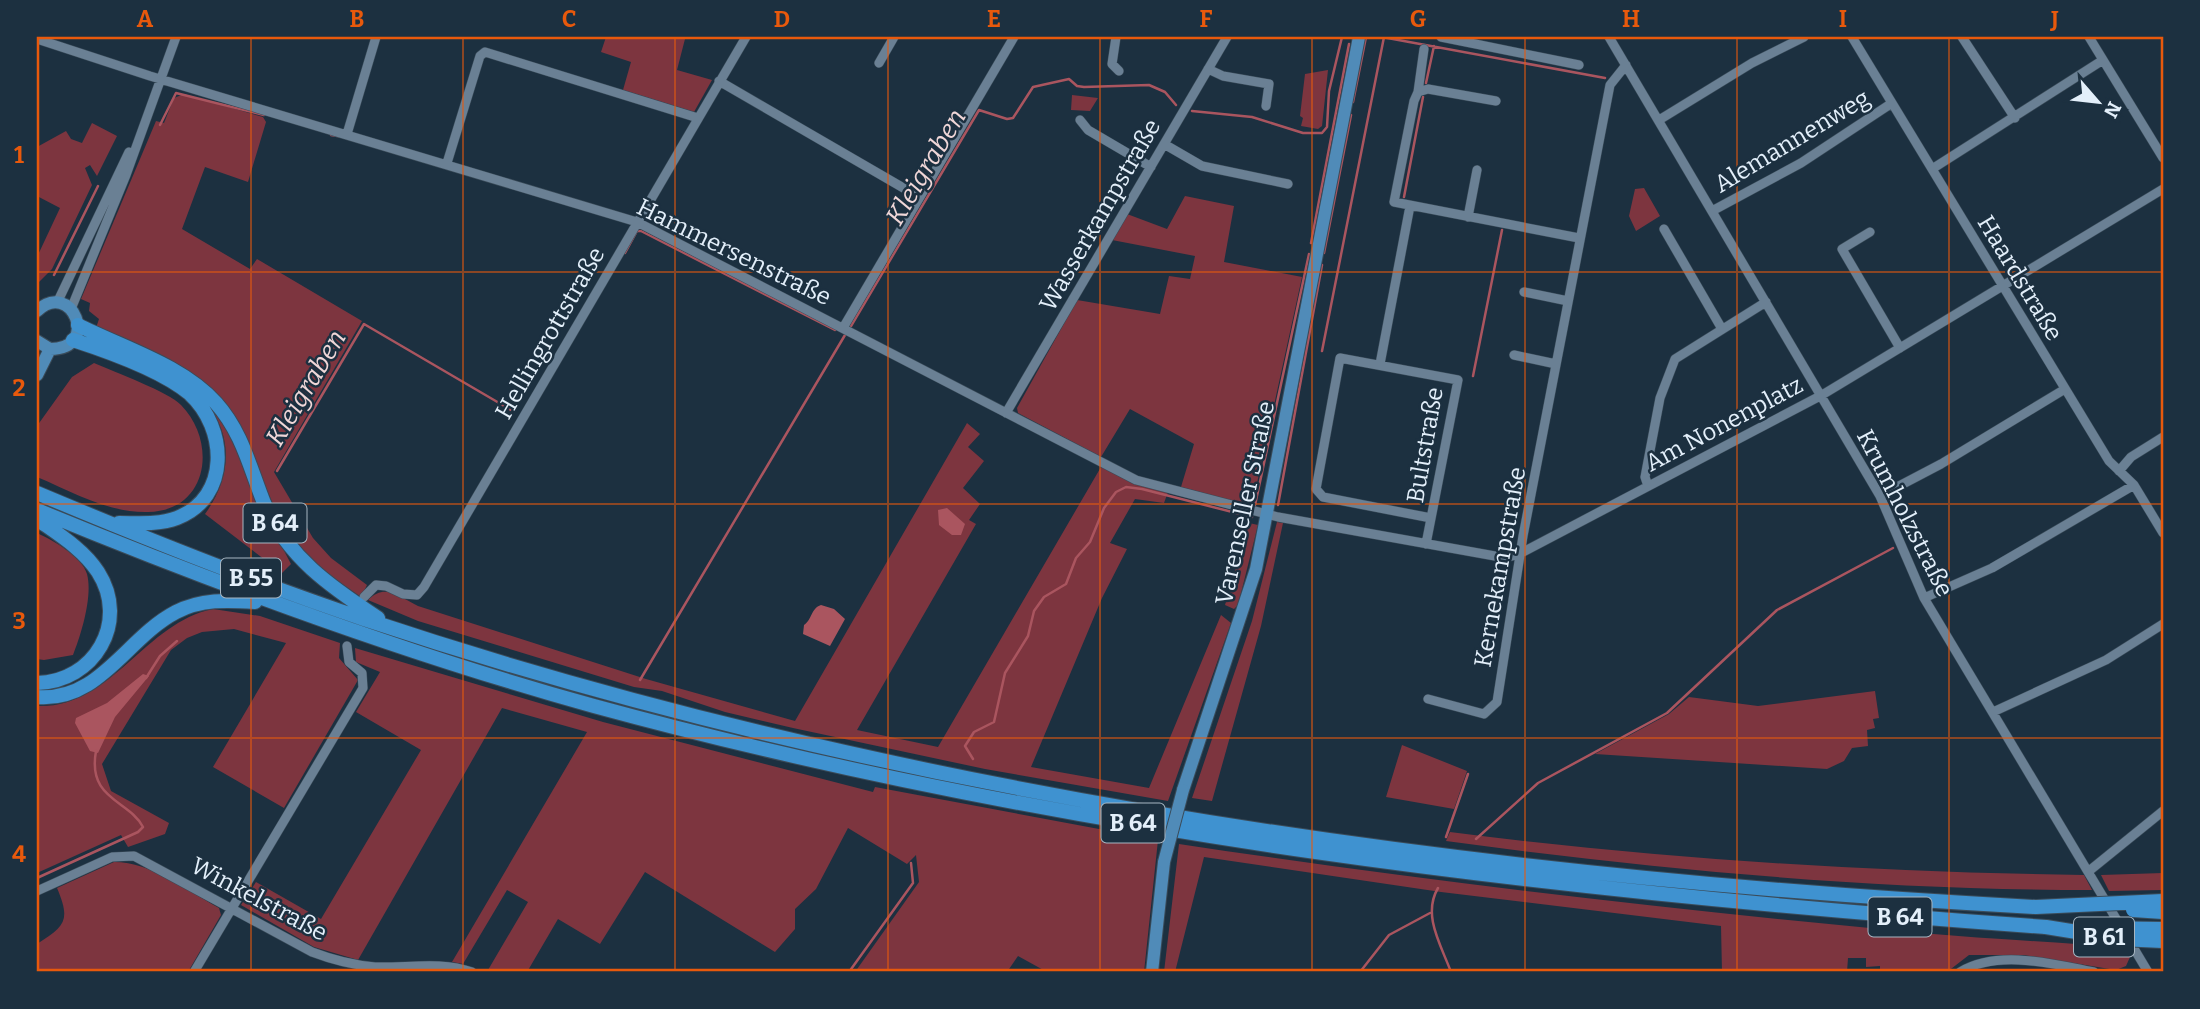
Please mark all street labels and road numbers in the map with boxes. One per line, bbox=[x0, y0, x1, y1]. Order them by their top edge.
street label: Alemannenweg bbox=[1709, 84, 1875, 198]
street label: Wasserkampstraße bbox=[1034, 114, 1166, 316]
street label: Hammersenstraße bbox=[632, 193, 836, 311]
street label: Haardstraße bbox=[1972, 210, 2068, 346]
street label: Hellingrottstraße bbox=[489, 242, 611, 424]
street label: Am Nonenplatz bbox=[1640, 371, 1808, 477]
street label: Bultstraße bbox=[1401, 385, 1449, 505]
street label: Varenseller Straße bbox=[1210, 399, 1280, 607]
street label: Krumholzstraße bbox=[1851, 425, 1959, 601]
street label: Kernekampstraße bbox=[1469, 465, 1531, 669]
road number: B 64 bbox=[244, 503, 306, 542]
road number: B 55 bbox=[221, 558, 281, 598]
road number: B 64 bbox=[1102, 804, 1164, 842]
street label: Winkelstraße bbox=[186, 851, 332, 947]
road number: B 64 bbox=[1868, 898, 1932, 936]
road number: B 61 bbox=[2074, 918, 2134, 956]

